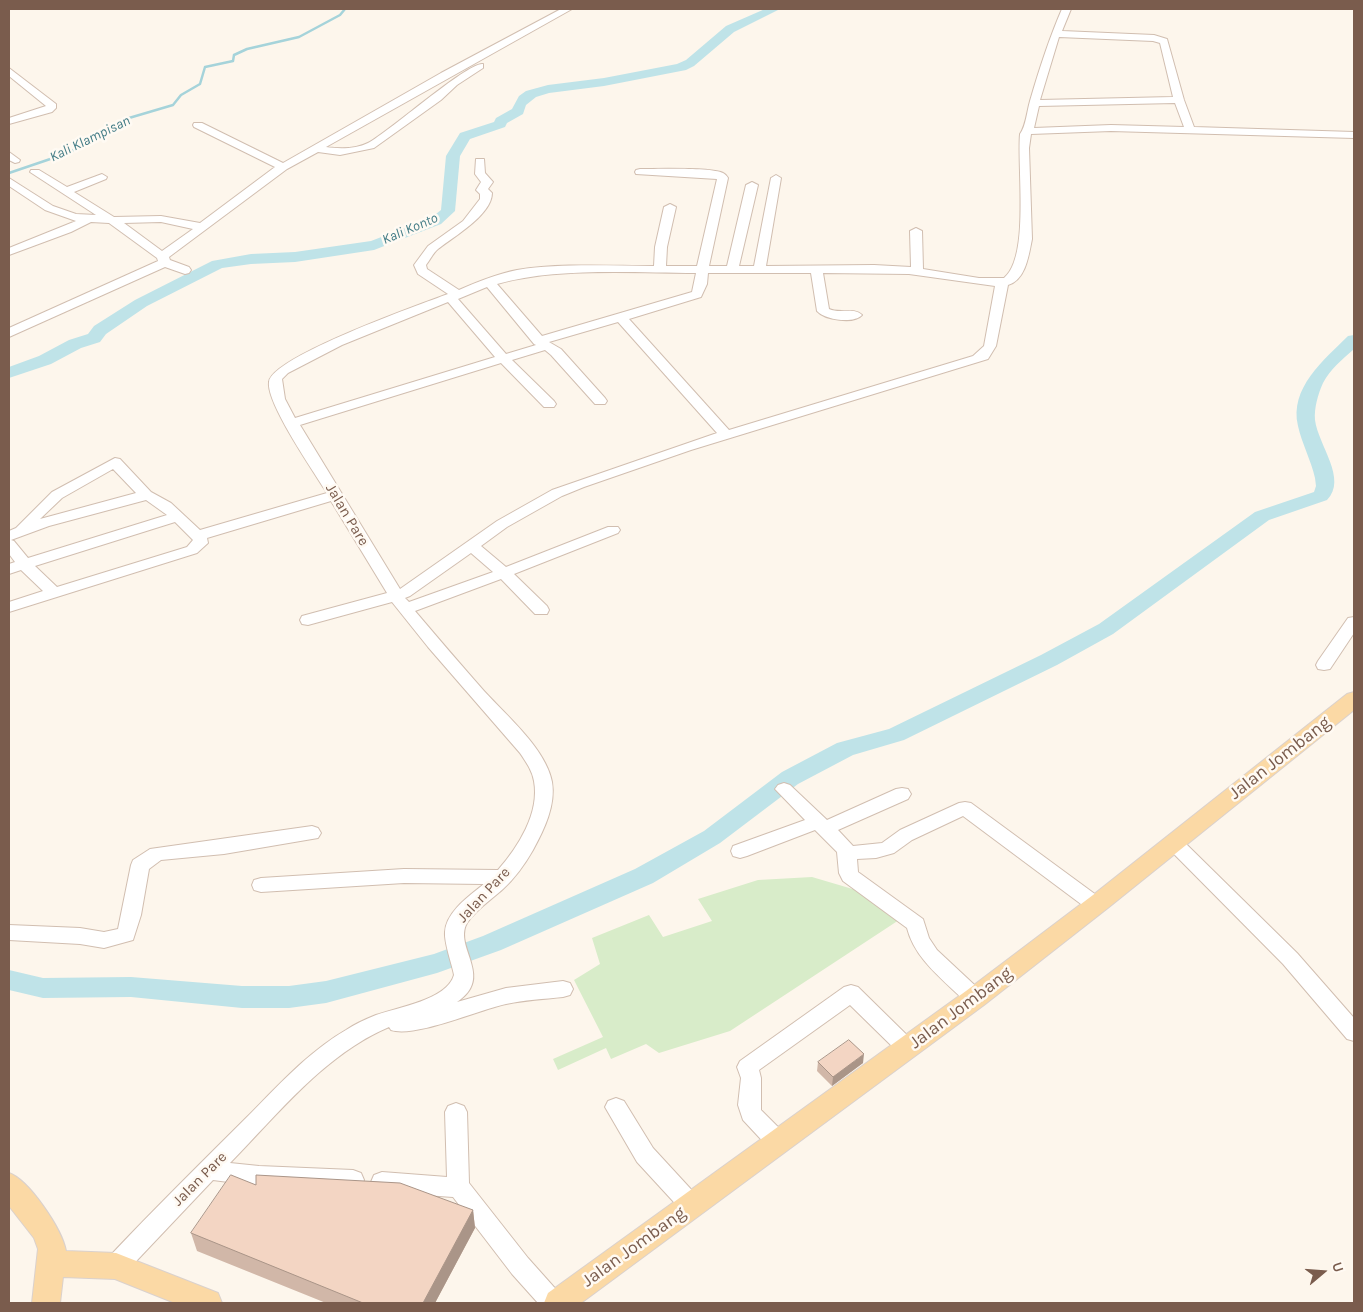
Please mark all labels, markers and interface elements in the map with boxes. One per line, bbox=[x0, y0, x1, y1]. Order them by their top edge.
water label: Kali Klampisan bbox=[47, 112, 133, 166]
water label: Kali Konto bbox=[380, 210, 440, 248]
street label: Jalan Pare bbox=[321, 481, 373, 549]
street label: Jalan Jombang bbox=[1225, 712, 1335, 804]
street label: Jalan Pare bbox=[454, 864, 514, 926]
street label: Jalan Jombang bbox=[905, 962, 1017, 1054]
street label: Jalan Pare bbox=[169, 1148, 231, 1210]
street label: Jalan Jombang bbox=[578, 1202, 690, 1292]
north arrow bbox=[1298, 1247, 1348, 1297]
text: U bbox=[1328, 1260, 1347, 1274]

